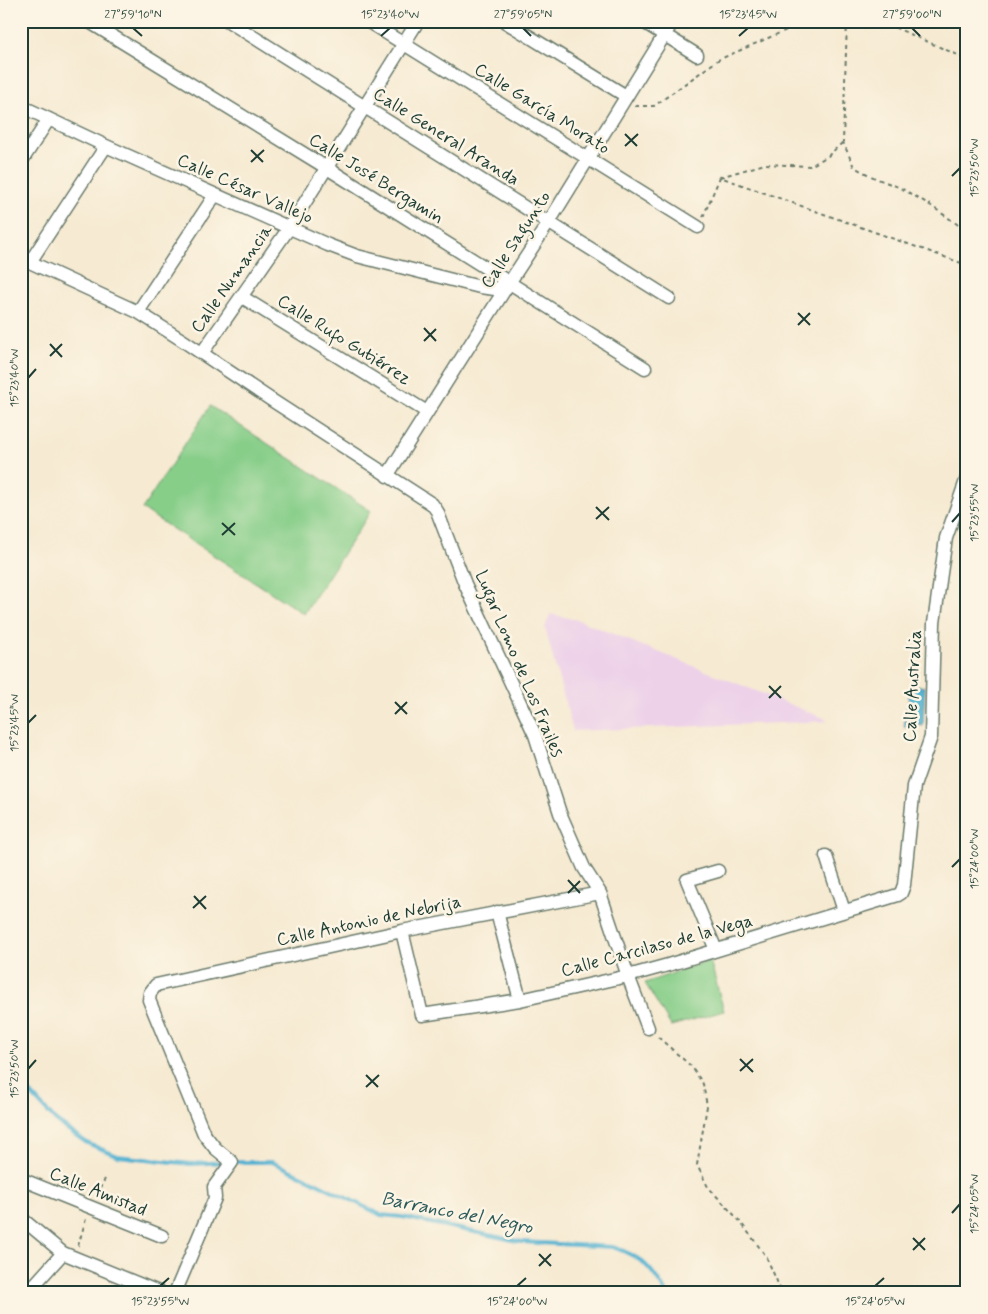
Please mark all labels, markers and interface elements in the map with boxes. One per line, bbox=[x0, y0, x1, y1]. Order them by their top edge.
text: 27°59'10"N bbox=[104, 7, 162, 23]
text: 15°23'40"W bbox=[361, 7, 419, 23]
text: 27°59'05"N bbox=[494, 7, 552, 23]
text: 15°23'45"W bbox=[719, 7, 777, 23]
text: 27°59'00"N bbox=[883, 7, 941, 23]
street label: Calle García Morato bbox=[470, 58, 614, 160]
street label: Calle General Aranda bbox=[368, 82, 524, 192]
street label: Calle José Bergamin bbox=[303, 128, 448, 231]
text: 15°23'50"W bbox=[967, 139, 983, 197]
street label: Calle César Vallejo bbox=[173, 148, 317, 230]
street label: Calle Sagunto bbox=[475, 187, 558, 295]
street label: Calle Numancia bbox=[186, 220, 278, 338]
street label: Calle Rufo Gutiérrez bbox=[271, 289, 416, 393]
text: 15°23'40"W bbox=[7, 349, 23, 407]
text: 15°23'55"W bbox=[967, 484, 983, 542]
street label: Lugar Lomo de Los Frailes bbox=[467, 567, 569, 762]
street label: Calle Australia bbox=[898, 629, 928, 743]
text: 15°23'45"W bbox=[7, 694, 23, 752]
text: 15°24'00"W bbox=[967, 829, 983, 889]
street label: Calle Antonio de Nebrija bbox=[275, 890, 463, 952]
street label: Calle Carcilaso de la Vega bbox=[558, 909, 756, 984]
text: 15°23'50"W bbox=[7, 1040, 23, 1098]
street label: Calle Amistad bbox=[46, 1162, 150, 1222]
text: 15°24'05"W bbox=[967, 1174, 983, 1234]
water label: Barranco del Negro bbox=[379, 1186, 536, 1242]
text: 15°23'55"W bbox=[131, 1294, 189, 1310]
text: 15°24'00"W bbox=[487, 1294, 547, 1310]
text: 15°24'05"W bbox=[845, 1294, 905, 1310]

